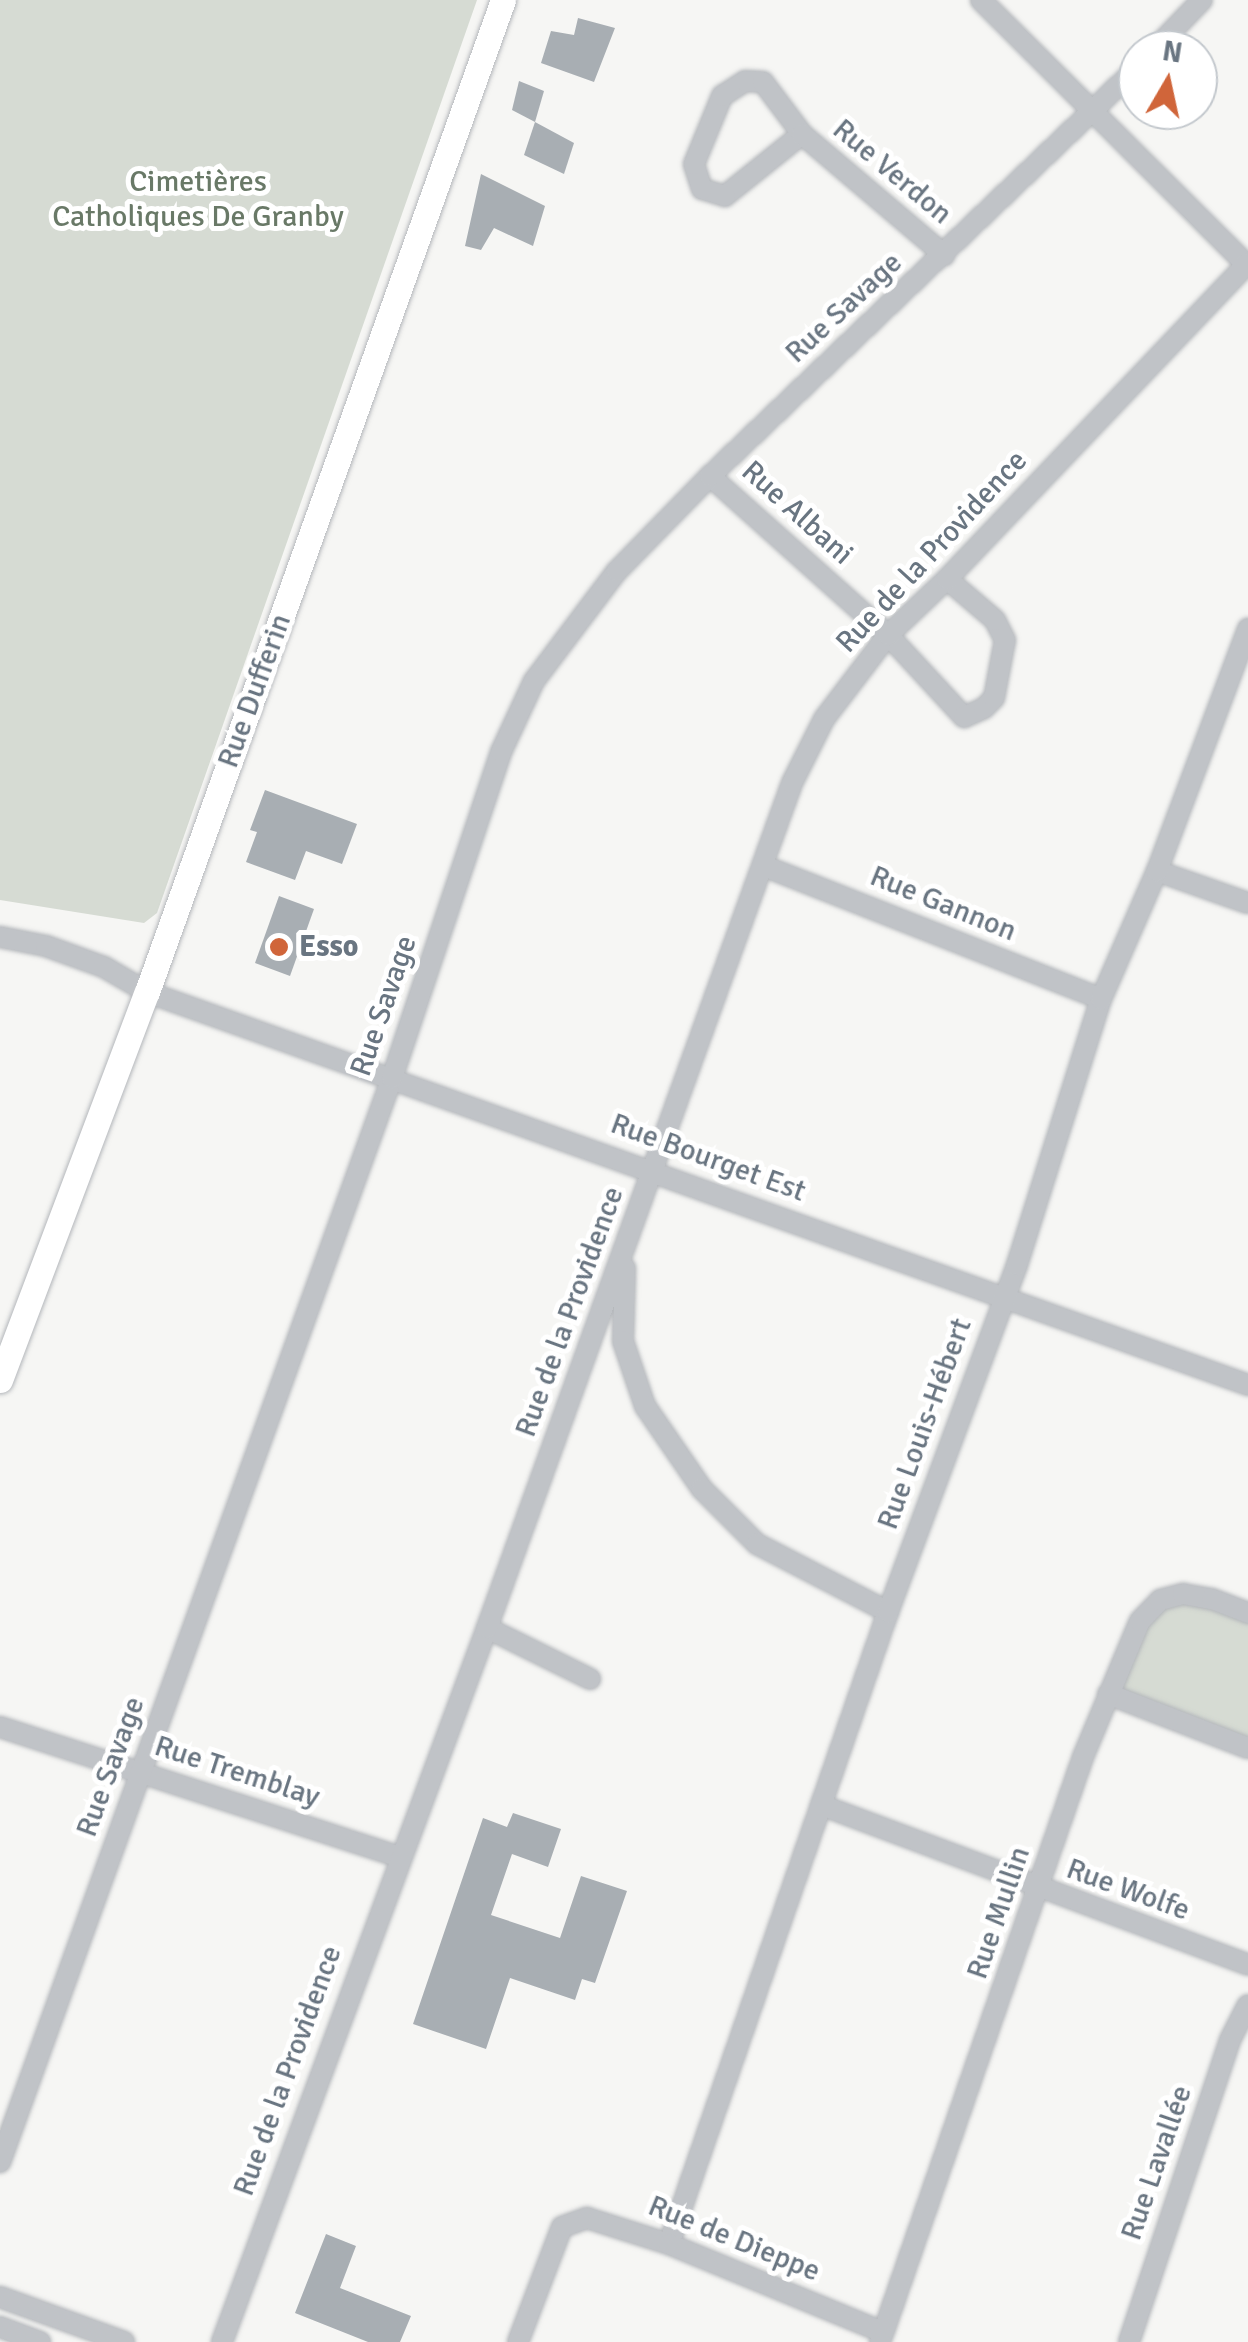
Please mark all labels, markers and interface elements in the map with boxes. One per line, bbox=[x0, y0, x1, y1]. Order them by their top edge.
north arrow bbox=[1118, 30, 1218, 130]
text: N bbox=[1160, 34, 1185, 71]
street label: Rue Verdon bbox=[825, 112, 959, 232]
park label: Cimetières Catholiques De Granby bbox=[52, 164, 344, 234]
street label: Rue Savage bbox=[778, 245, 910, 371]
street label: Rue de la Providence bbox=[829, 443, 1035, 661]
street label: Rue Albani bbox=[734, 454, 860, 572]
street label: Rue Dufferin bbox=[211, 609, 299, 773]
street label: Rue Gannon bbox=[865, 858, 1021, 950]
place label: Esso bbox=[299, 929, 358, 965]
street label: Rue Savage bbox=[343, 931, 425, 1081]
marker: Esso bbox=[268, 936, 290, 958]
street label: Rue Bourget Est bbox=[606, 1106, 810, 1210]
street label: Rue de la Providence bbox=[508, 1182, 632, 1442]
street label: Rue Louis-Hébert bbox=[870, 1313, 980, 1535]
street label: Rue Savage bbox=[69, 1692, 153, 1842]
street label: Rue Tremblay bbox=[150, 1728, 324, 1816]
street label: Rue Mullin bbox=[960, 1842, 1038, 1984]
street label: Rue Wolfe bbox=[1061, 1851, 1195, 1929]
street label: Rue de la Providence bbox=[226, 1941, 350, 2201]
street label: Rue Lavallée bbox=[1114, 2081, 1200, 2245]
street label: Rue de Dieppe bbox=[643, 2188, 825, 2290]

